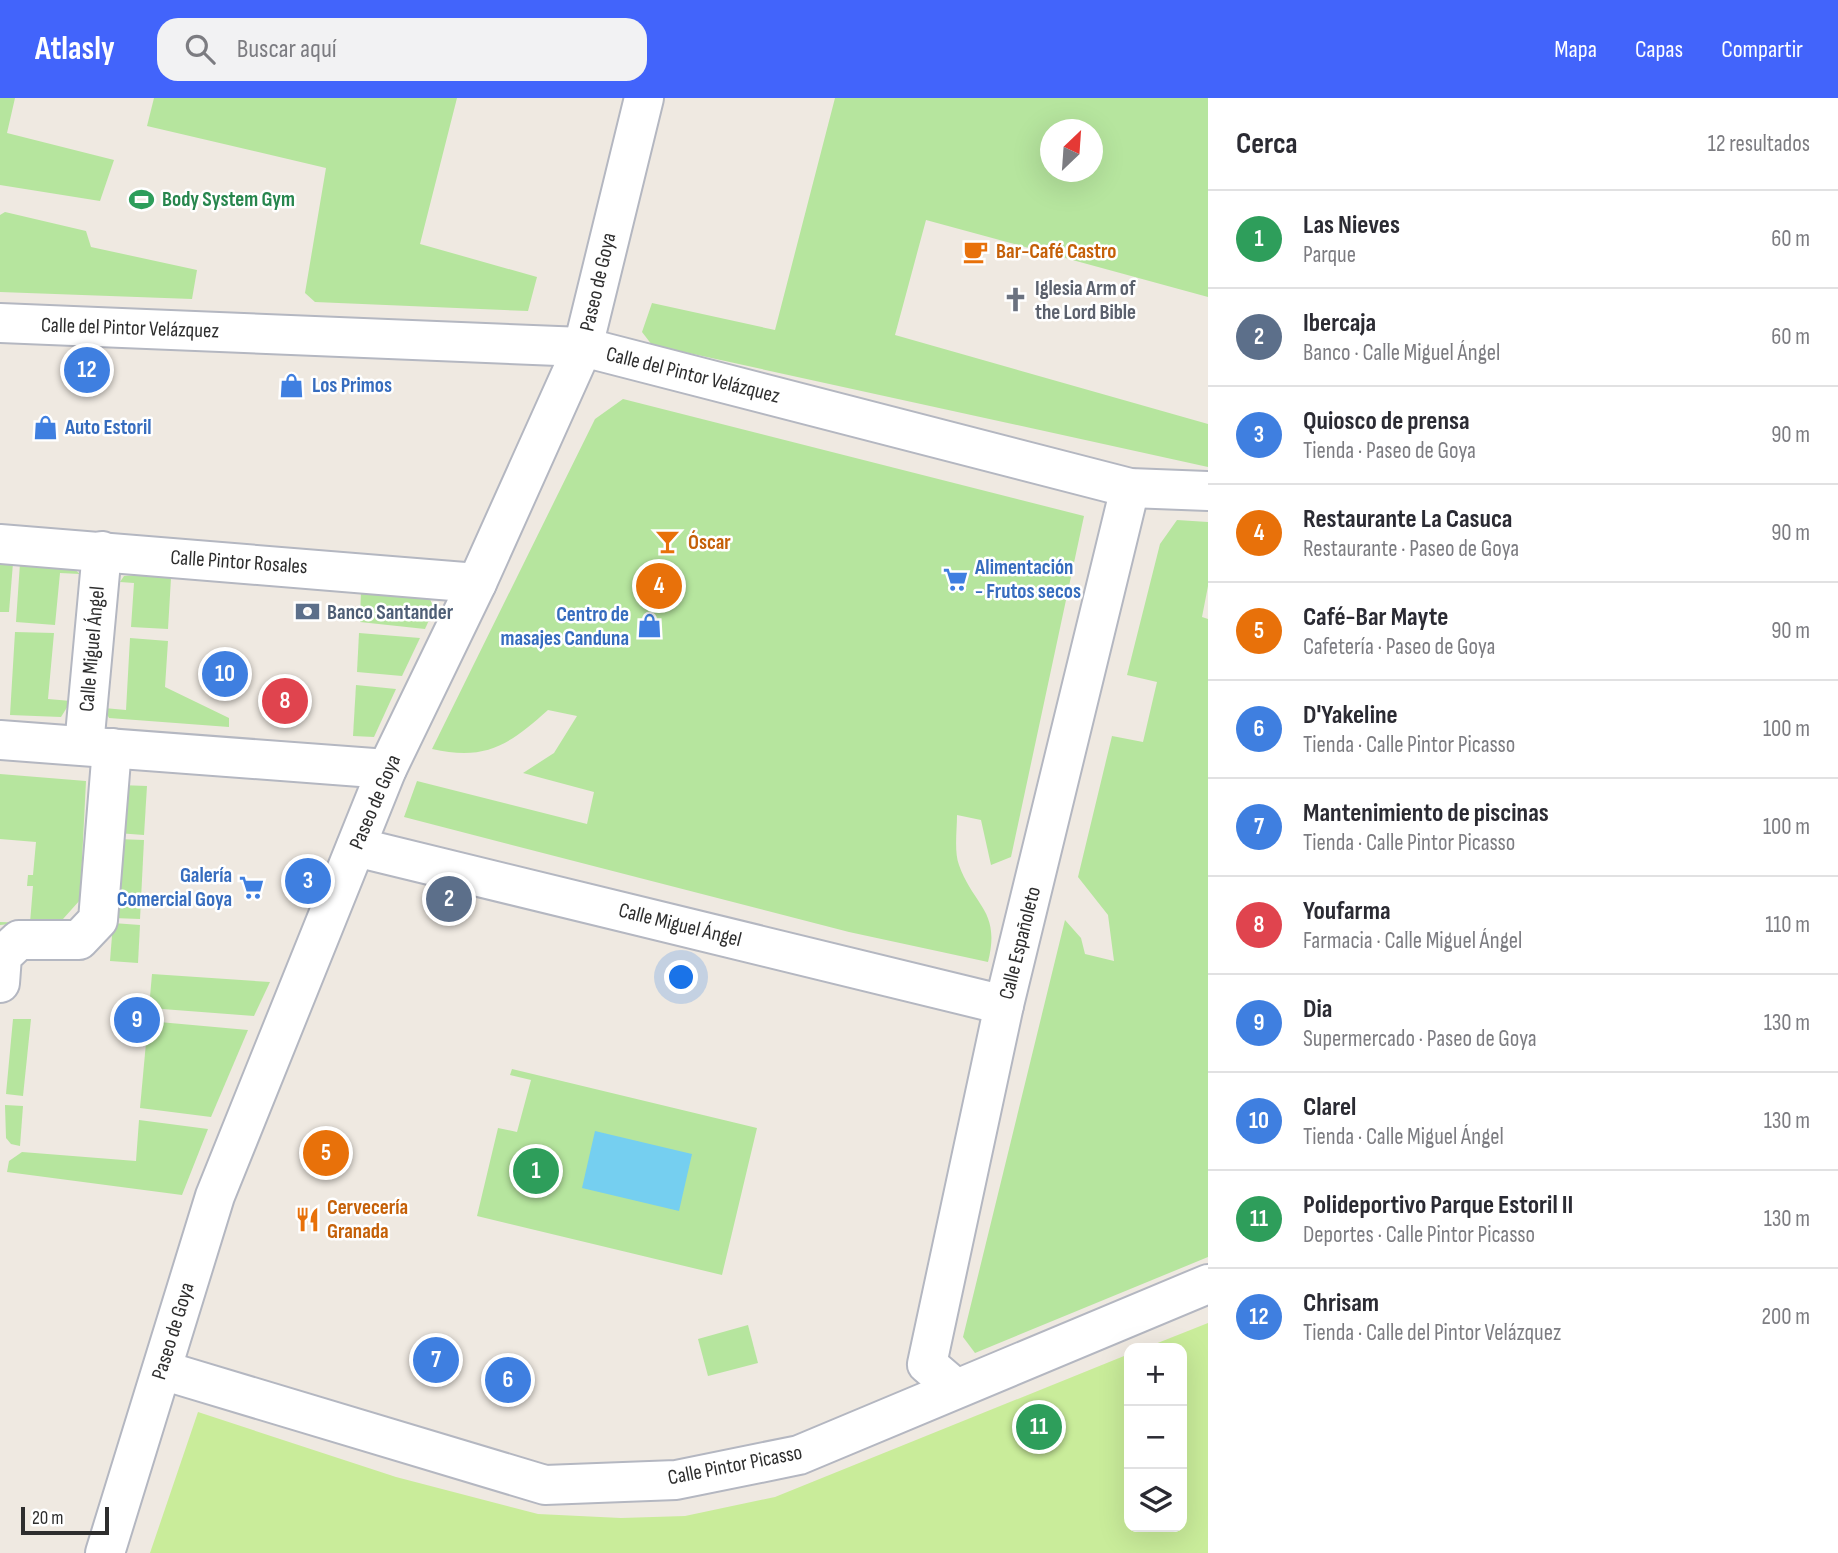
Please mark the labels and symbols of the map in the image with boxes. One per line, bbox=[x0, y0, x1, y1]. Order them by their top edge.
north arrow bbox=[1040, 119, 1103, 182]
sports icon: Body System Gym bbox=[128, 185, 156, 213]
place label: Body System Gym bbox=[162, 187, 295, 212]
street label: Paseo de Goya bbox=[575, 230, 621, 334]
cafe icon: Bar-Café Castro bbox=[962, 237, 990, 265]
place label: Bar-Café Castro bbox=[996, 239, 1116, 264]
place label: Iglesia Arm of the Lord Bible bbox=[1035, 276, 1136, 325]
church icon: Iglesia Arm of the Lord Bible bbox=[1001, 286, 1029, 314]
street label: Calle del Pintor Velázquez bbox=[41, 312, 220, 344]
street label: Calle del Pintor Velázquez bbox=[604, 341, 783, 409]
pin: 12 bbox=[64, 344, 110, 396]
shop icon: Los Primos bbox=[278, 371, 306, 399]
place label: Los Primos bbox=[312, 373, 392, 398]
shop icon: Auto Estoril bbox=[31, 413, 59, 441]
place label: Auto Estoril bbox=[64, 415, 152, 440]
bar icon: Óscar bbox=[654, 528, 682, 556]
place label: Óscar bbox=[688, 530, 731, 555]
street label: Calle Pintor Rosales bbox=[170, 545, 308, 579]
place label: Alimentación - Frutos secos bbox=[974, 555, 1081, 604]
pin: 4 bbox=[636, 560, 682, 612]
supermarket icon: Alimentación - Frutos secos bbox=[941, 565, 969, 593]
street label: Calle Miguel Ángel bbox=[74, 585, 110, 713]
bank icon: Banco Santander bbox=[293, 598, 321, 626]
place label: Banco Santander bbox=[327, 600, 454, 625]
place label: Centro de masajes Canduna bbox=[501, 602, 629, 651]
shop icon: Centro de masajes Canduna bbox=[635, 612, 663, 640]
pin: 10 bbox=[202, 648, 248, 700]
pin: 8 bbox=[262, 675, 308, 727]
street label: Paseo de Goya bbox=[344, 751, 406, 853]
pin: 3 bbox=[285, 855, 331, 907]
place label: Galería Comercial Goya bbox=[117, 863, 232, 912]
supermarket icon: Galería Comercial Goya bbox=[238, 873, 266, 901]
pin: 2 bbox=[426, 873, 472, 925]
street label: Calle Españoleto bbox=[994, 884, 1046, 1002]
street label: Calle Miguel Ángel bbox=[616, 898, 744, 952]
your location bbox=[664, 960, 698, 994]
pin: 9 bbox=[114, 994, 160, 1046]
pin: 5 bbox=[303, 1127, 349, 1179]
pin: 1 bbox=[513, 1145, 559, 1197]
place label: Cervecería Granada bbox=[327, 1195, 408, 1244]
restaurant icon: Cervecería Granada bbox=[293, 1205, 321, 1233]
street label: Paseo de Goya bbox=[146, 1279, 200, 1383]
pin: 7 bbox=[413, 1334, 459, 1386]
pin: 6 bbox=[485, 1354, 531, 1406]
pin: 11 bbox=[1016, 1401, 1062, 1453]
street label: Calle Pintor Picasso bbox=[666, 1440, 804, 1490]
scale bar bbox=[21, 1504, 108, 1536]

